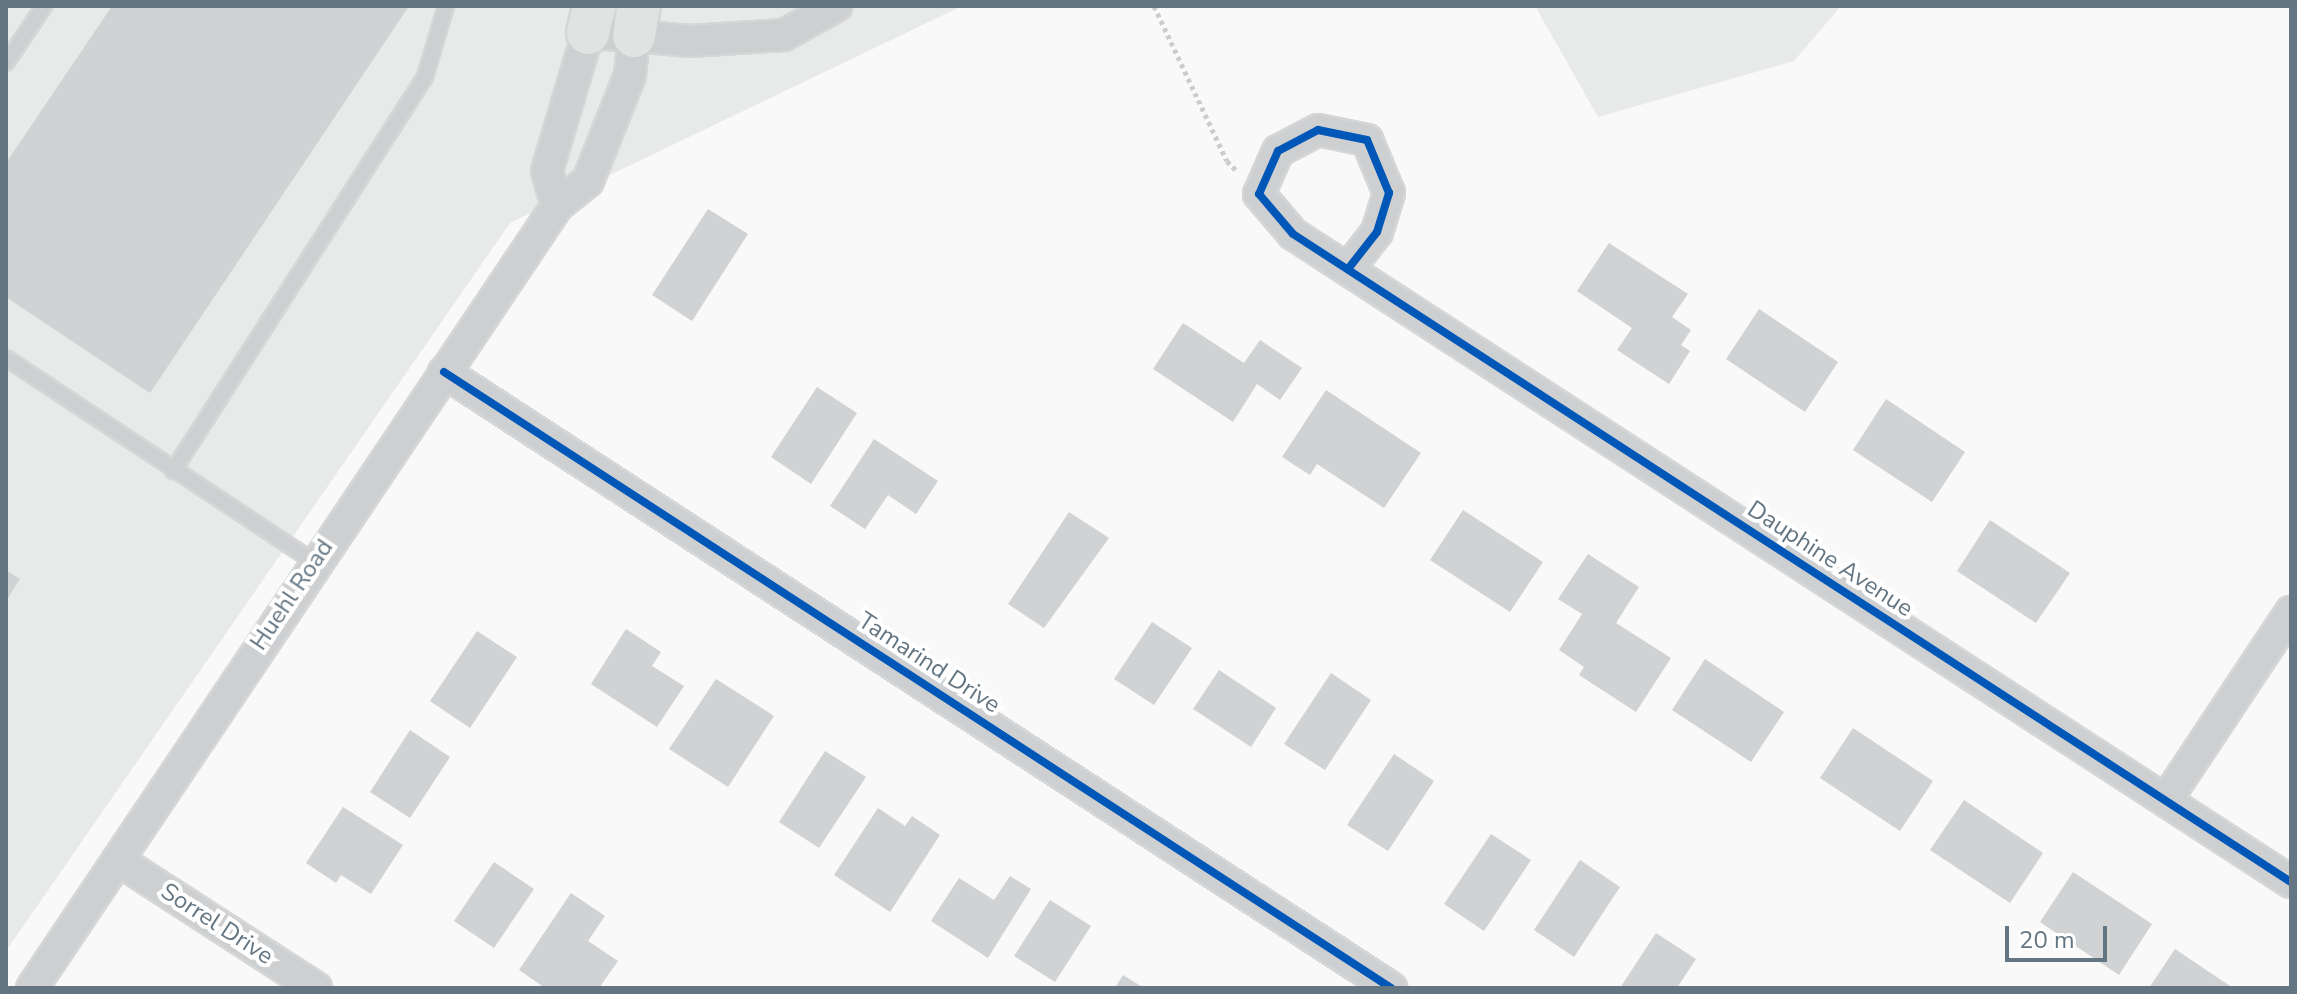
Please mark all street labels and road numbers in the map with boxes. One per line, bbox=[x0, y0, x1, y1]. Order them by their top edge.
street label: Dauphine Avenue bbox=[1742, 495, 1918, 623]
street label: Huehl Road bbox=[244, 534, 340, 656]
street label: Tamarind Drive bbox=[853, 606, 1005, 720]
street label: Sorrel Drive bbox=[155, 877, 279, 971]

